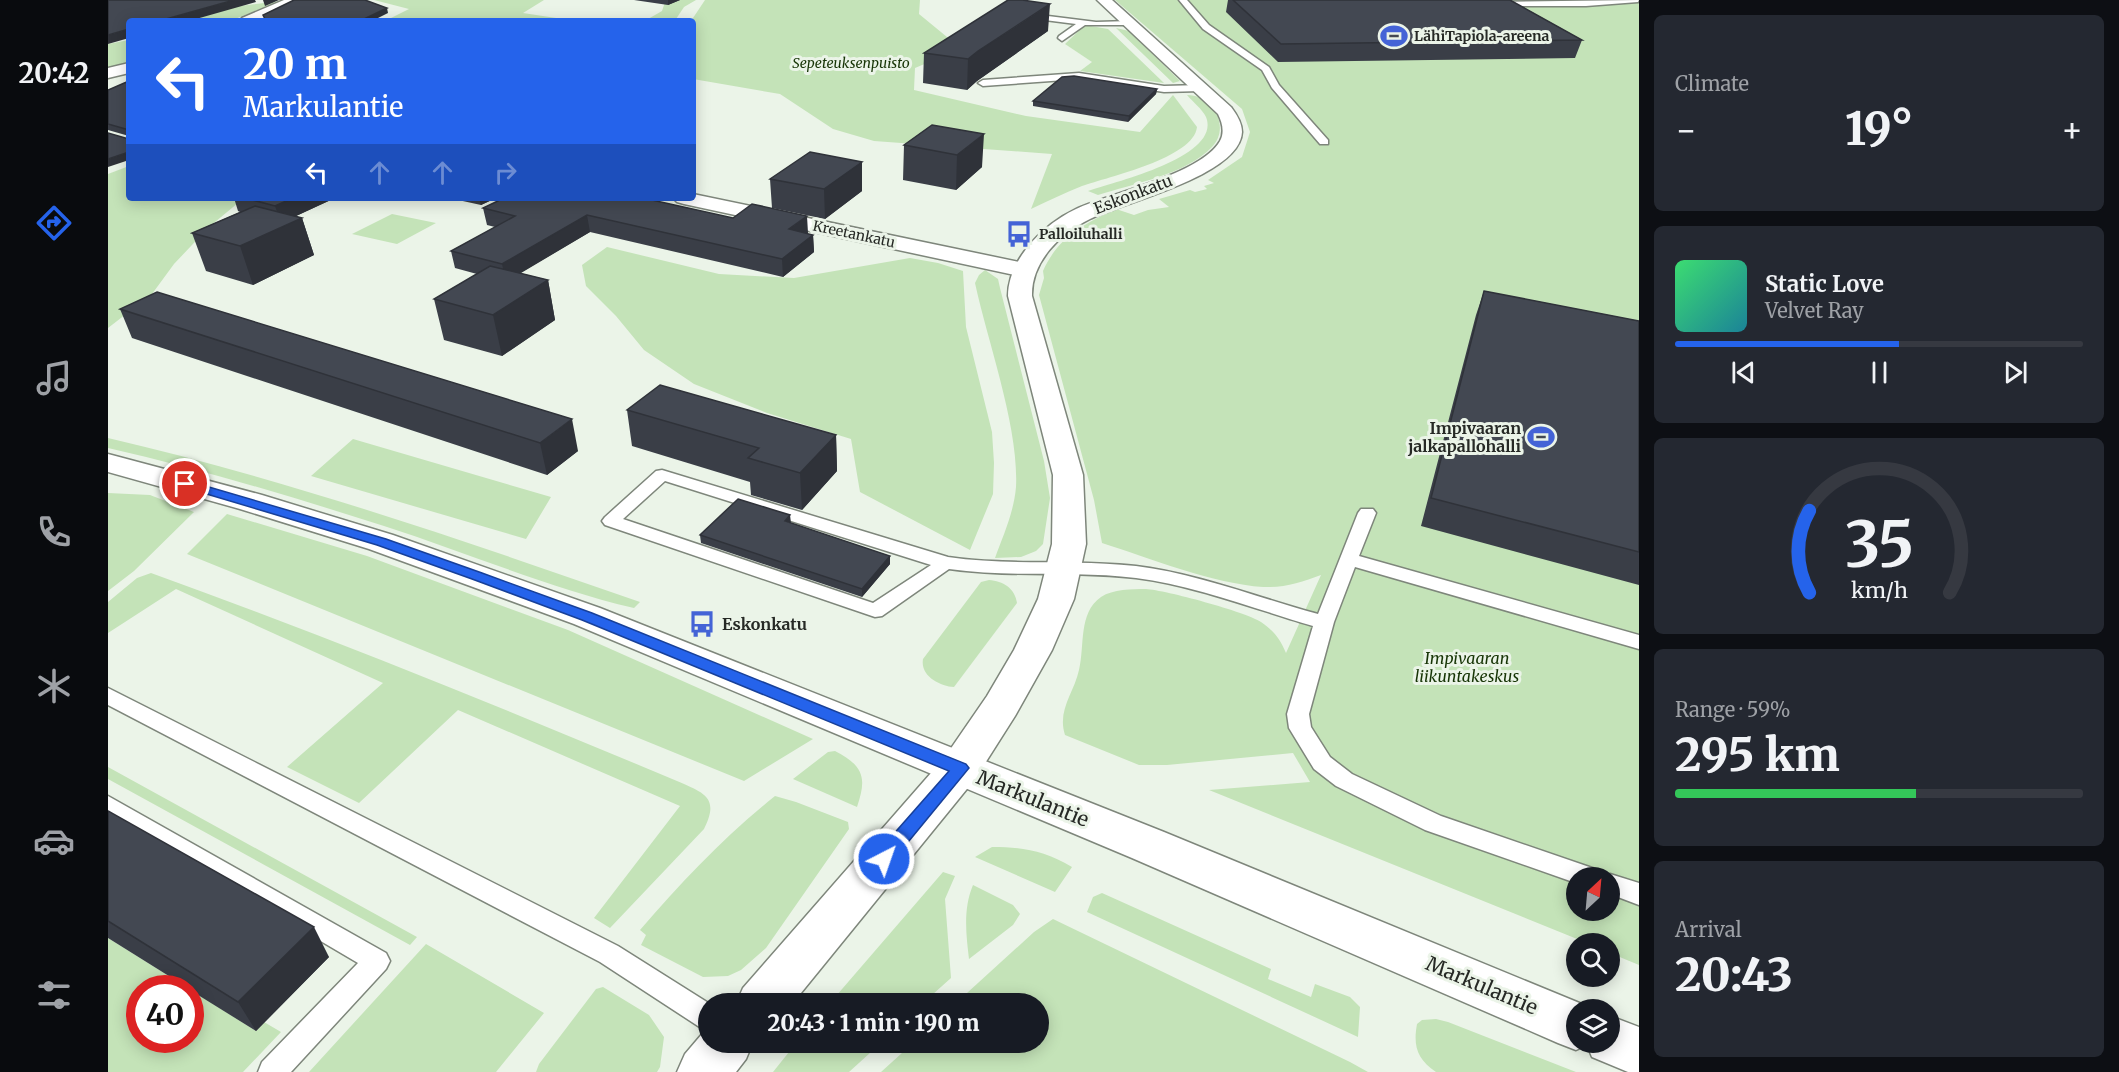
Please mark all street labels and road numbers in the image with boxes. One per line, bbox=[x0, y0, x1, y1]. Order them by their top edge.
street label: Eskonkatu bbox=[1091, 170, 1175, 218]
street label: Kreetankatu bbox=[811, 216, 897, 252]
street label: Markulantie bbox=[973, 764, 1093, 832]
street label: Markulantie bbox=[1422, 950, 1542, 1020]

